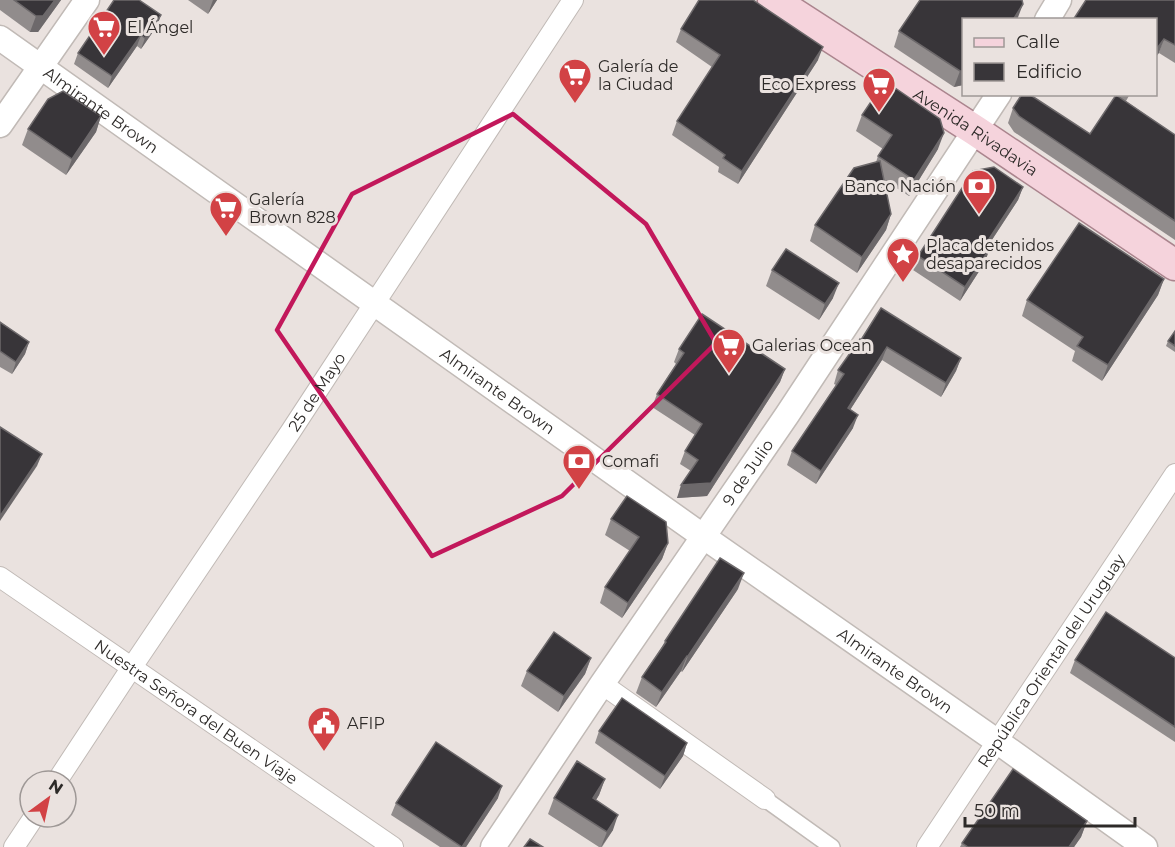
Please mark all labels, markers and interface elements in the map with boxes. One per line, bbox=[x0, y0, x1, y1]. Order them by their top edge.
supermarket icon: El Ángel bbox=[86, 9, 122, 56]
place label: El Ángel bbox=[127, 18, 193, 37]
legend bbox=[962, 18, 1157, 96]
text: Calle bbox=[1016, 31, 1060, 53]
supermarket icon: Galería de la Ciudad bbox=[557, 57, 593, 104]
place label: Galería de la Ciudad bbox=[598, 57, 679, 94]
text: Edificio bbox=[1016, 61, 1082, 83]
street label: Almirante Brown bbox=[40, 63, 162, 157]
supermarket icon: Eco Express bbox=[861, 66, 897, 113]
place label: Eco Express bbox=[761, 75, 856, 94]
street label: Avenida Rivadavia bbox=[910, 84, 1042, 180]
bank icon: Banco Nación bbox=[961, 168, 997, 215]
place label: Banco Nación bbox=[844, 177, 956, 196]
supermarket icon: Galería Brown 828 bbox=[208, 190, 244, 237]
place label: Galería Brown 828 bbox=[249, 190, 336, 227]
place icon: Placa detenidos desaparecidos bbox=[885, 236, 921, 283]
place label: Placa detenidos desaparecidos bbox=[926, 236, 1054, 273]
supermarket icon: Galerias Ocean bbox=[711, 327, 747, 374]
place label: Galerias Ocean bbox=[752, 336, 872, 355]
street label: Almirante Brown bbox=[436, 344, 558, 438]
street label: 25 de Mayo bbox=[285, 349, 350, 435]
street label: 9 de Julio bbox=[719, 436, 777, 509]
bank icon: Comafi bbox=[561, 443, 597, 490]
place label: Comafi bbox=[602, 452, 659, 471]
street label: República Oriental del Uruguay bbox=[974, 550, 1129, 771]
street label: Almirante Brown bbox=[834, 624, 956, 717]
street label: Nuestra Señora del Buen Viaje bbox=[91, 636, 301, 789]
public building icon: AFIP bbox=[306, 705, 342, 752]
place label: AFIP bbox=[347, 714, 385, 733]
north arrow bbox=[18, 769, 78, 829]
text: N bbox=[45, 775, 66, 798]
scale bar bbox=[965, 790, 1134, 828]
text: 50 m bbox=[974, 800, 1020, 822]

